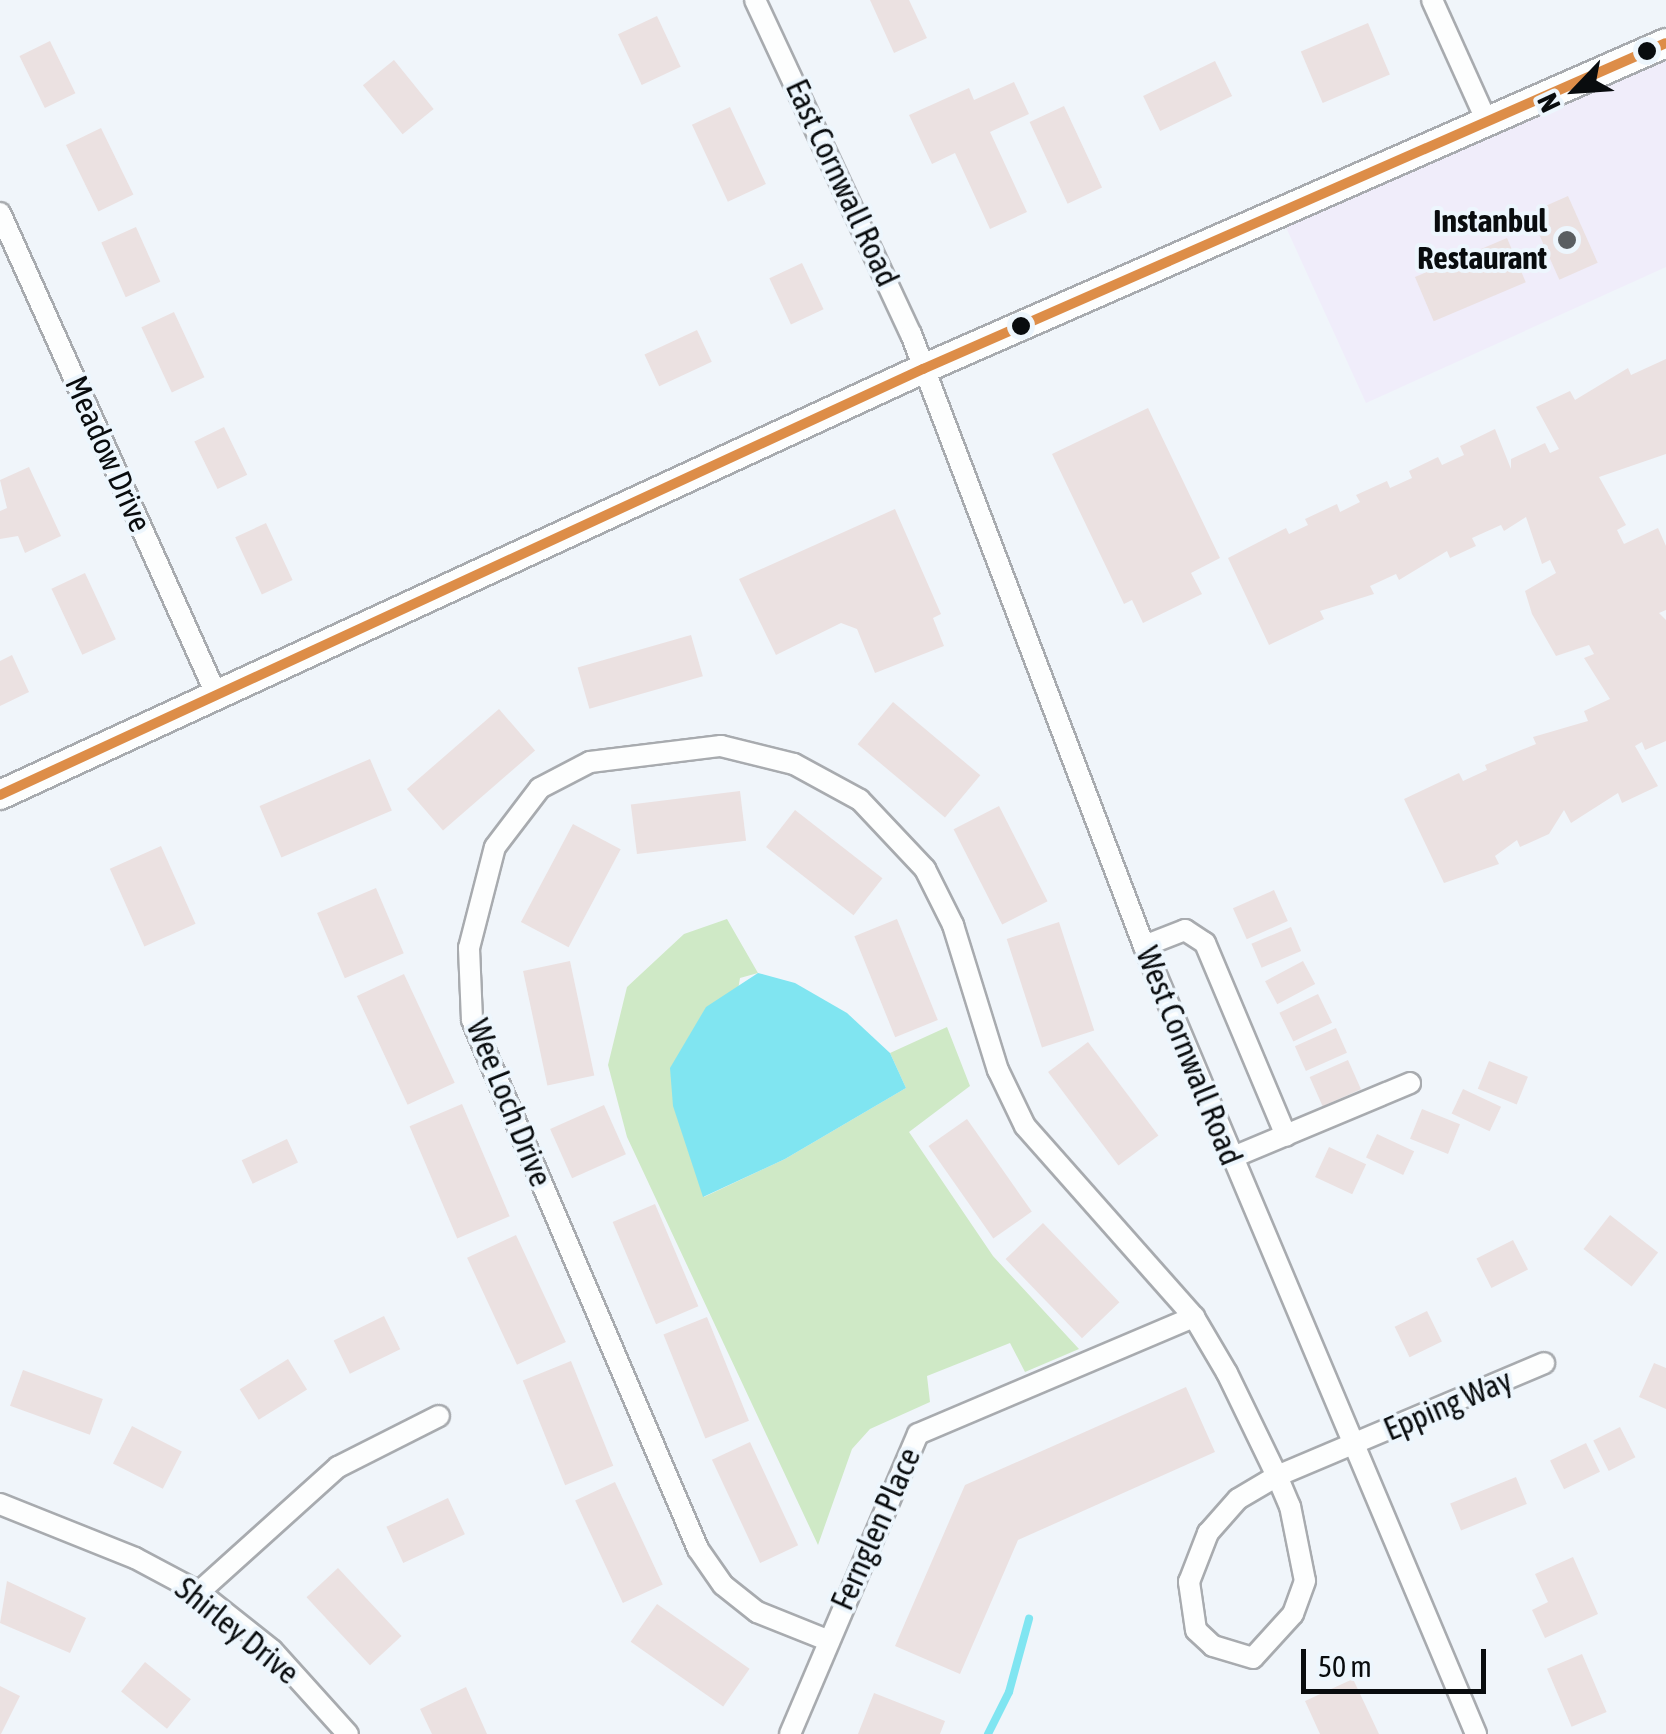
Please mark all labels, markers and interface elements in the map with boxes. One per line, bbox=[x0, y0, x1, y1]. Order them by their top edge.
north arrow bbox=[1526, 40, 1626, 140]
unlabelled marker bbox=[1637, 41, 1657, 61]
street label: East Cornwall Road bbox=[777, 73, 907, 293]
text: N bbox=[1531, 88, 1567, 117]
place label: Instanbul Restaurant bbox=[1417, 203, 1547, 278]
marker: Instanbul Restaurant bbox=[1556, 229, 1578, 251]
unlabelled marker bbox=[1011, 316, 1031, 336]
street label: Meadow Drive bbox=[57, 370, 159, 538]
street label: West Cornwall Road bbox=[1128, 941, 1250, 1171]
street label: Wee Loch Drive bbox=[458, 1014, 560, 1192]
street label: Epping Way bbox=[1378, 1361, 1518, 1449]
street label: Fernglen Place bbox=[823, 1442, 929, 1616]
street label: Shirley Drive bbox=[167, 1570, 307, 1692]
scale bar bbox=[1306, 1629, 1491, 1691]
text: 50 m bbox=[1318, 1649, 1372, 1683]

